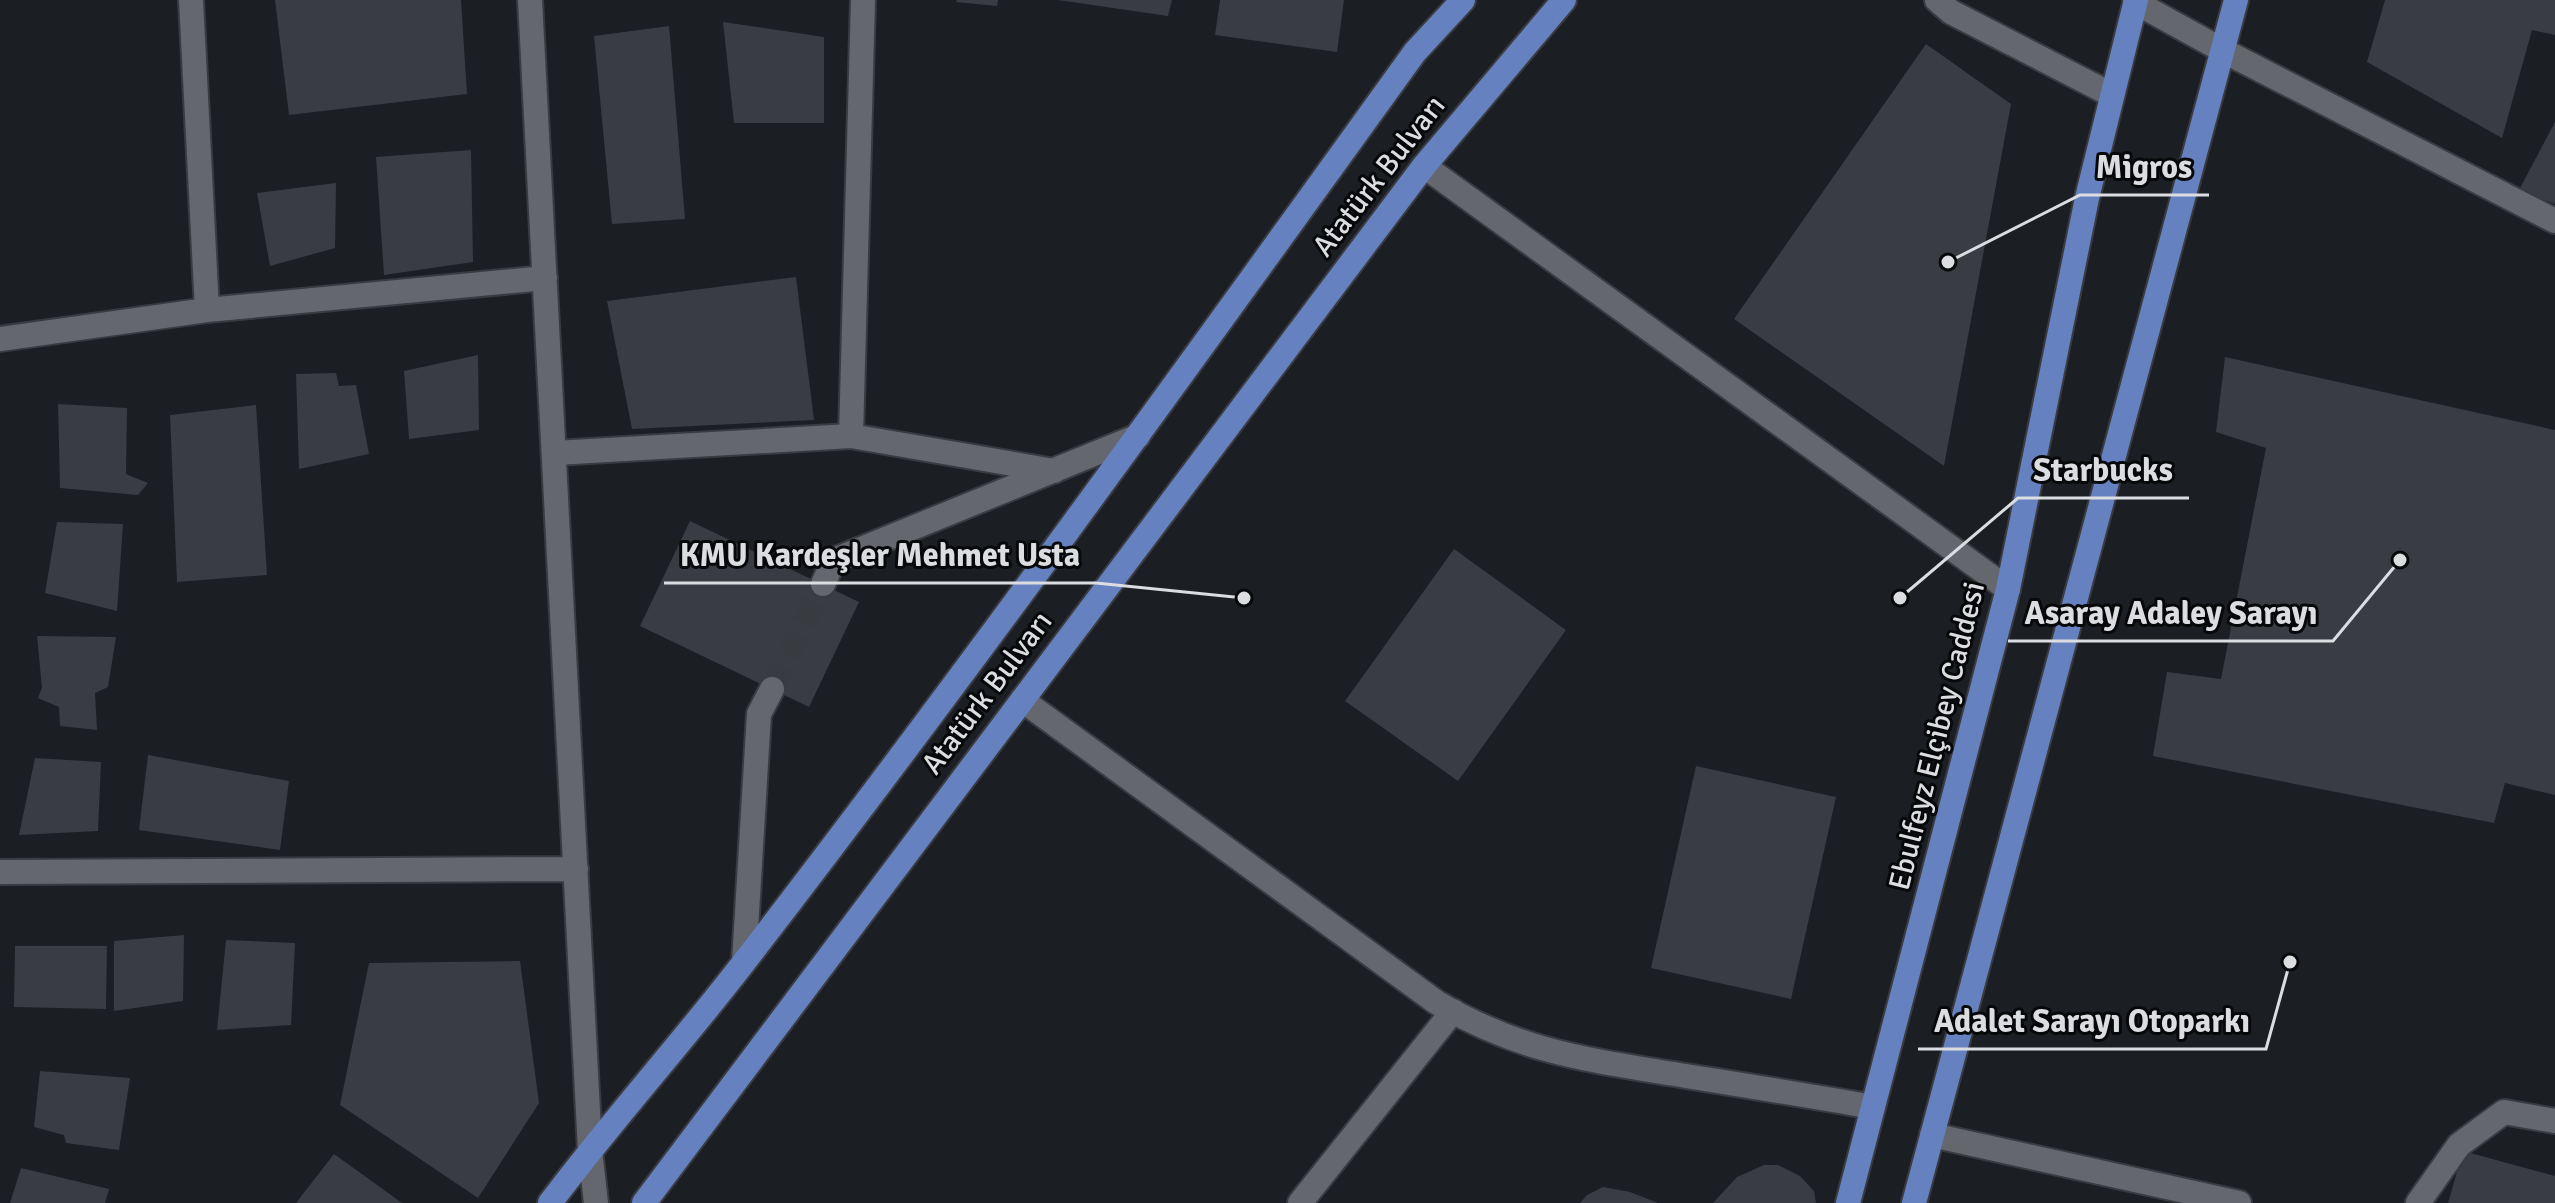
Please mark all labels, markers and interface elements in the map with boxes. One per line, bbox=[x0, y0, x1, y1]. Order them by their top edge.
street label: Atatürk Bulvarı bbox=[1305, 88, 1453, 264]
callout: Migros bbox=[2080, 139, 2209, 195]
text: Migros bbox=[2096, 148, 2192, 187]
callout: Starbucks bbox=[2018, 442, 2189, 498]
text: Starbucks bbox=[2033, 451, 2173, 490]
callout: KMU Kardeşler Mehmet Usta bbox=[664, 527, 1096, 583]
text: KMU Kardeşler Mehmet Usta bbox=[680, 536, 1080, 575]
street label: Ebulfeyz Elçibey Caddesi bbox=[1881, 578, 1993, 894]
callout: Asaray Adaley Sarayı bbox=[2008, 585, 2333, 641]
text: Asaray Adaley Sarayı bbox=[2025, 594, 2317, 633]
street label: Atatürk Bulvarı bbox=[914, 604, 1060, 782]
callout: Adalet Sarayı Otoparkı bbox=[1918, 993, 2266, 1049]
text: Adalet Sarayı Otoparkı bbox=[1934, 1002, 2250, 1041]

